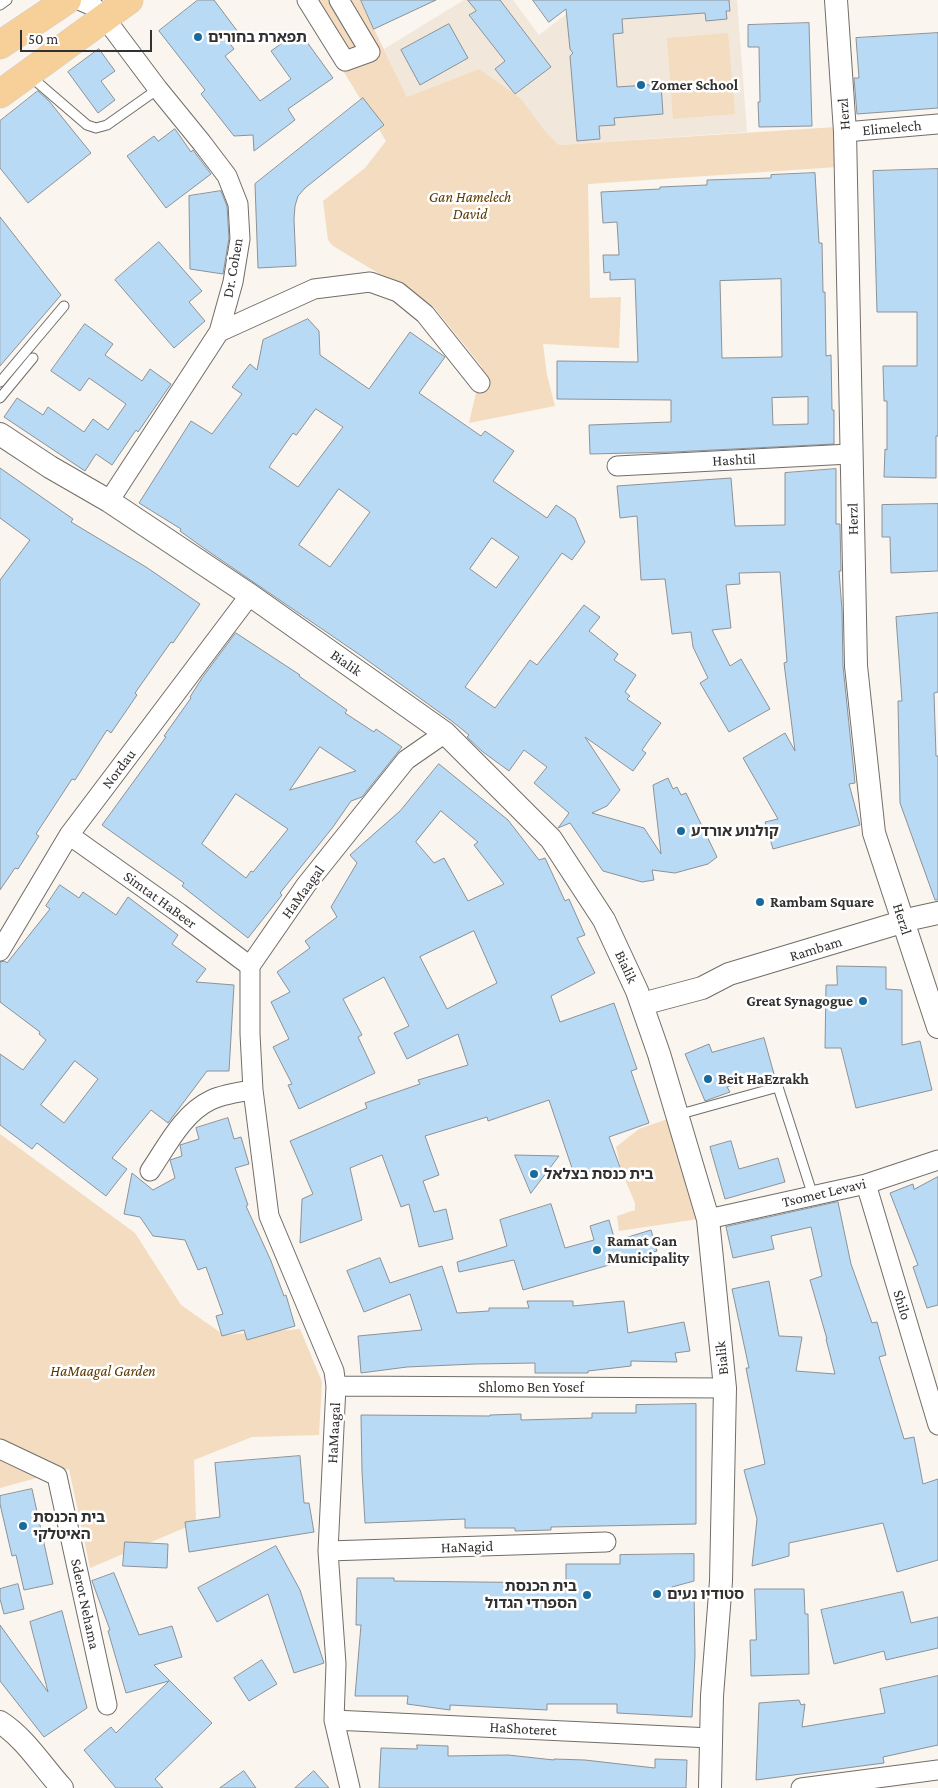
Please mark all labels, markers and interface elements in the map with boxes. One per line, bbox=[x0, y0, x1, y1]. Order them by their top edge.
scale bar bbox=[22, 20, 155, 52]
place label: תפארת בחורים bbox=[208, 28, 307, 46]
text: 50 m bbox=[28, 31, 58, 47]
marker: תפארת בחורים bbox=[192, 31, 204, 43]
place label: Zomer School bbox=[651, 76, 738, 94]
marker: Zomer School bbox=[635, 79, 647, 91]
street label: Herzl bbox=[834, 97, 854, 131]
street label: Elimelech bbox=[862, 116, 922, 140]
park label: Gan Hamelech David bbox=[429, 188, 511, 223]
street label: Dr. Cohen bbox=[219, 237, 247, 299]
street label: Hashtil bbox=[712, 450, 756, 470]
street label: Herzl bbox=[844, 503, 862, 535]
street label: Bialik bbox=[327, 646, 365, 680]
street label: Nordau bbox=[98, 746, 140, 792]
place label: קולנוע אורדע bbox=[691, 822, 779, 840]
marker: קולנוע אורדע bbox=[675, 825, 687, 837]
street label: HaMaagal bbox=[278, 862, 328, 922]
street label: Simtat HaBeer bbox=[120, 867, 200, 933]
place label: Rambam Square bbox=[770, 893, 874, 911]
marker: Rambam Square bbox=[754, 896, 766, 908]
street label: Herzl bbox=[888, 901, 916, 937]
street label: Rambam bbox=[788, 933, 844, 965]
street label: Bialik bbox=[611, 948, 641, 986]
place label: Great Synagogue bbox=[746, 992, 853, 1010]
marker: Great Synagogue bbox=[857, 995, 869, 1007]
place label: Beit HaEzrakh bbox=[718, 1070, 809, 1088]
marker: Beit HaEzrakh bbox=[702, 1073, 714, 1085]
place label: בית כנסת בצלאל bbox=[544, 1165, 654, 1183]
marker: בית כנסת בצלאל bbox=[528, 1168, 540, 1180]
street label: Tsomet Levavi bbox=[780, 1175, 868, 1211]
place label: Ramat Gan Municipality bbox=[607, 1232, 689, 1267]
marker: Ramat Gan Municipality bbox=[591, 1244, 603, 1256]
street label: Shilo bbox=[889, 1288, 915, 1322]
street label: Bialik bbox=[711, 1340, 733, 1376]
park label: HaMaagal Garden bbox=[50, 1362, 156, 1380]
street label: Shlomo Ben Yosef bbox=[478, 1378, 584, 1396]
street label: HaMaagal bbox=[323, 1402, 345, 1464]
place label: בית הכנסת האיטלקי bbox=[33, 1508, 105, 1543]
marker: בית הכנסת האיטלקי bbox=[17, 1520, 29, 1532]
street label: HaNagid bbox=[440, 1537, 494, 1557]
street label: Sderot Nehama bbox=[67, 1557, 103, 1651]
place label: בית הכנסת הספרדי הגדול bbox=[485, 1577, 577, 1612]
place label: סטודיו נעים bbox=[667, 1585, 744, 1603]
marker: סטודיו נעים bbox=[651, 1588, 663, 1600]
marker: בית הכנסת הספרדי הגדול bbox=[581, 1589, 593, 1601]
street label: HaShoteret bbox=[489, 1718, 557, 1740]

